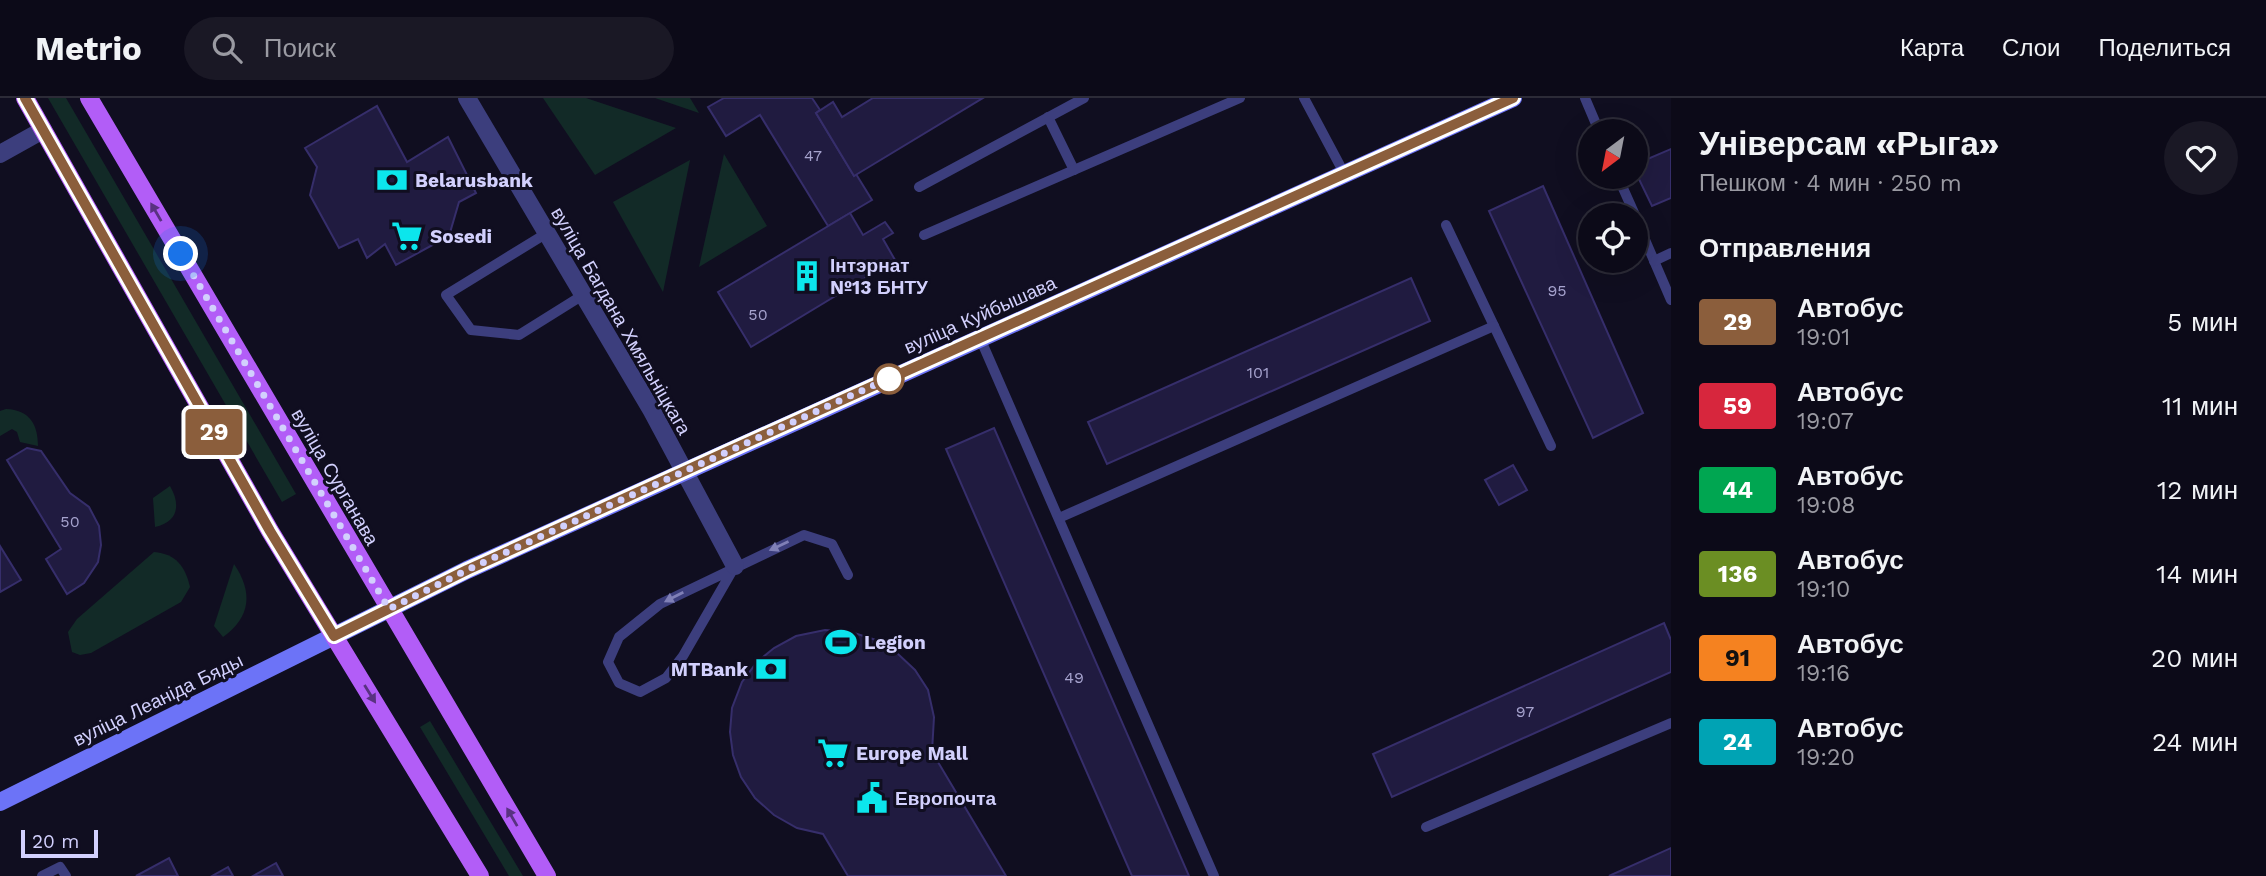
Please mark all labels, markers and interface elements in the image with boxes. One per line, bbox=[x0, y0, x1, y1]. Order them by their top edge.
search box bbox=[184, 17, 674, 80]
text: Metrio bbox=[35, 29, 142, 68]
icon: search bbox=[208, 29, 246, 67]
text: Поиск bbox=[264, 33, 336, 63]
text: Карта bbox=[1900, 34, 1964, 62]
text: Слои bbox=[2002, 34, 2060, 62]
text: Поделиться bbox=[2098, 34, 2231, 62]
north arrow bbox=[1578, 119, 1648, 189]
map controls bbox=[1578, 119, 1648, 273]
button: heart bbox=[2164, 121, 2238, 195]
text: Універсам «Рыга» bbox=[1699, 124, 1999, 163]
house number: 47 bbox=[804, 146, 822, 165]
bank icon: Belarusbank bbox=[375, 163, 409, 197]
place label: Belarusbank bbox=[415, 169, 533, 192]
text: Пешком · 4 мин · 250 m bbox=[1699, 170, 1962, 197]
one-way arrow bbox=[150, 202, 162, 221]
street label: вуліца Багдана Хмяльніцкага bbox=[546, 203, 696, 439]
button: locate bbox=[1578, 203, 1648, 273]
supermarket icon: Sosedi bbox=[390, 219, 424, 253]
place label: Sosedi bbox=[430, 225, 492, 248]
text: Отправления bbox=[1699, 233, 1871, 263]
your location bbox=[163, 236, 198, 271]
place label: Інтэрнат №13 БНТУ bbox=[830, 254, 928, 299]
building icon: Інтэрнат №13 БНТУ bbox=[790, 259, 824, 293]
street label: вуліца Куйбышава bbox=[900, 271, 1060, 359]
house number: 95 bbox=[1547, 281, 1567, 300]
text: Автобус bbox=[1797, 293, 1904, 323]
house number: 50 bbox=[748, 305, 768, 324]
text: 5 мин bbox=[2167, 307, 2238, 337]
text: 29 bbox=[1723, 308, 1752, 336]
text: 19:01 bbox=[1797, 324, 1850, 351]
house number: 101 bbox=[1247, 363, 1269, 382]
unlabelled marker bbox=[874, 364, 904, 394]
text: Автобус bbox=[1797, 377, 1904, 407]
text: 11 мин bbox=[2162, 391, 2238, 421]
text: 59 bbox=[1723, 392, 1752, 420]
street label: вуліца Сурганава bbox=[287, 404, 384, 550]
text: 19:07 bbox=[1797, 408, 1854, 435]
line badge: 29 bbox=[182, 409, 246, 455]
text: 29 bbox=[199, 418, 229, 446]
text: Автобус bbox=[1797, 461, 1904, 491]
text: 12 мин bbox=[2157, 475, 2238, 505]
text: 44 bbox=[1722, 476, 1753, 504]
text: 19:08 bbox=[1797, 492, 1855, 519]
house number: 50 bbox=[60, 512, 80, 531]
one-way arrow bbox=[769, 540, 789, 552]
text: Автобус bbox=[1797, 545, 1904, 575]
text: 14 мин bbox=[2156, 559, 2238, 589]
text: 136 bbox=[1718, 560, 1757, 588]
text: 19:10 bbox=[1797, 576, 1850, 603]
one-way arrow bbox=[664, 591, 684, 603]
sports icon: Legion bbox=[824, 625, 858, 659]
text: Автобус bbox=[1797, 629, 1904, 659]
place label: Legion bbox=[864, 631, 926, 654]
text: 20 мин bbox=[2151, 643, 2238, 673]
text: 91 bbox=[1725, 644, 1750, 672]
street label: вуліца Леаніда Бяды bbox=[69, 649, 247, 751]
bank icon: MTBank bbox=[754, 652, 788, 686]
place label: MTBank bbox=[671, 658, 748, 681]
text: 19:16 bbox=[1797, 660, 1850, 687]
house number: 49 bbox=[1064, 668, 1084, 687]
one-way arrow bbox=[363, 684, 376, 704]
house number: 97 bbox=[1516, 702, 1534, 721]
text: Автобус bbox=[1797, 713, 1904, 743]
text: 24 мин bbox=[2152, 727, 2238, 757]
text: 24 bbox=[1723, 728, 1752, 756]
supermarket icon: Europe Mall bbox=[816, 736, 850, 770]
place label: Europe Mall bbox=[856, 742, 969, 765]
text: 19:20 bbox=[1797, 744, 1855, 771]
public building icon: Европочта bbox=[855, 781, 889, 815]
place label: Европочта bbox=[895, 787, 997, 810]
one-way arrow bbox=[506, 808, 518, 827]
scale bar bbox=[21, 827, 98, 859]
text: 20 m bbox=[32, 830, 79, 853]

